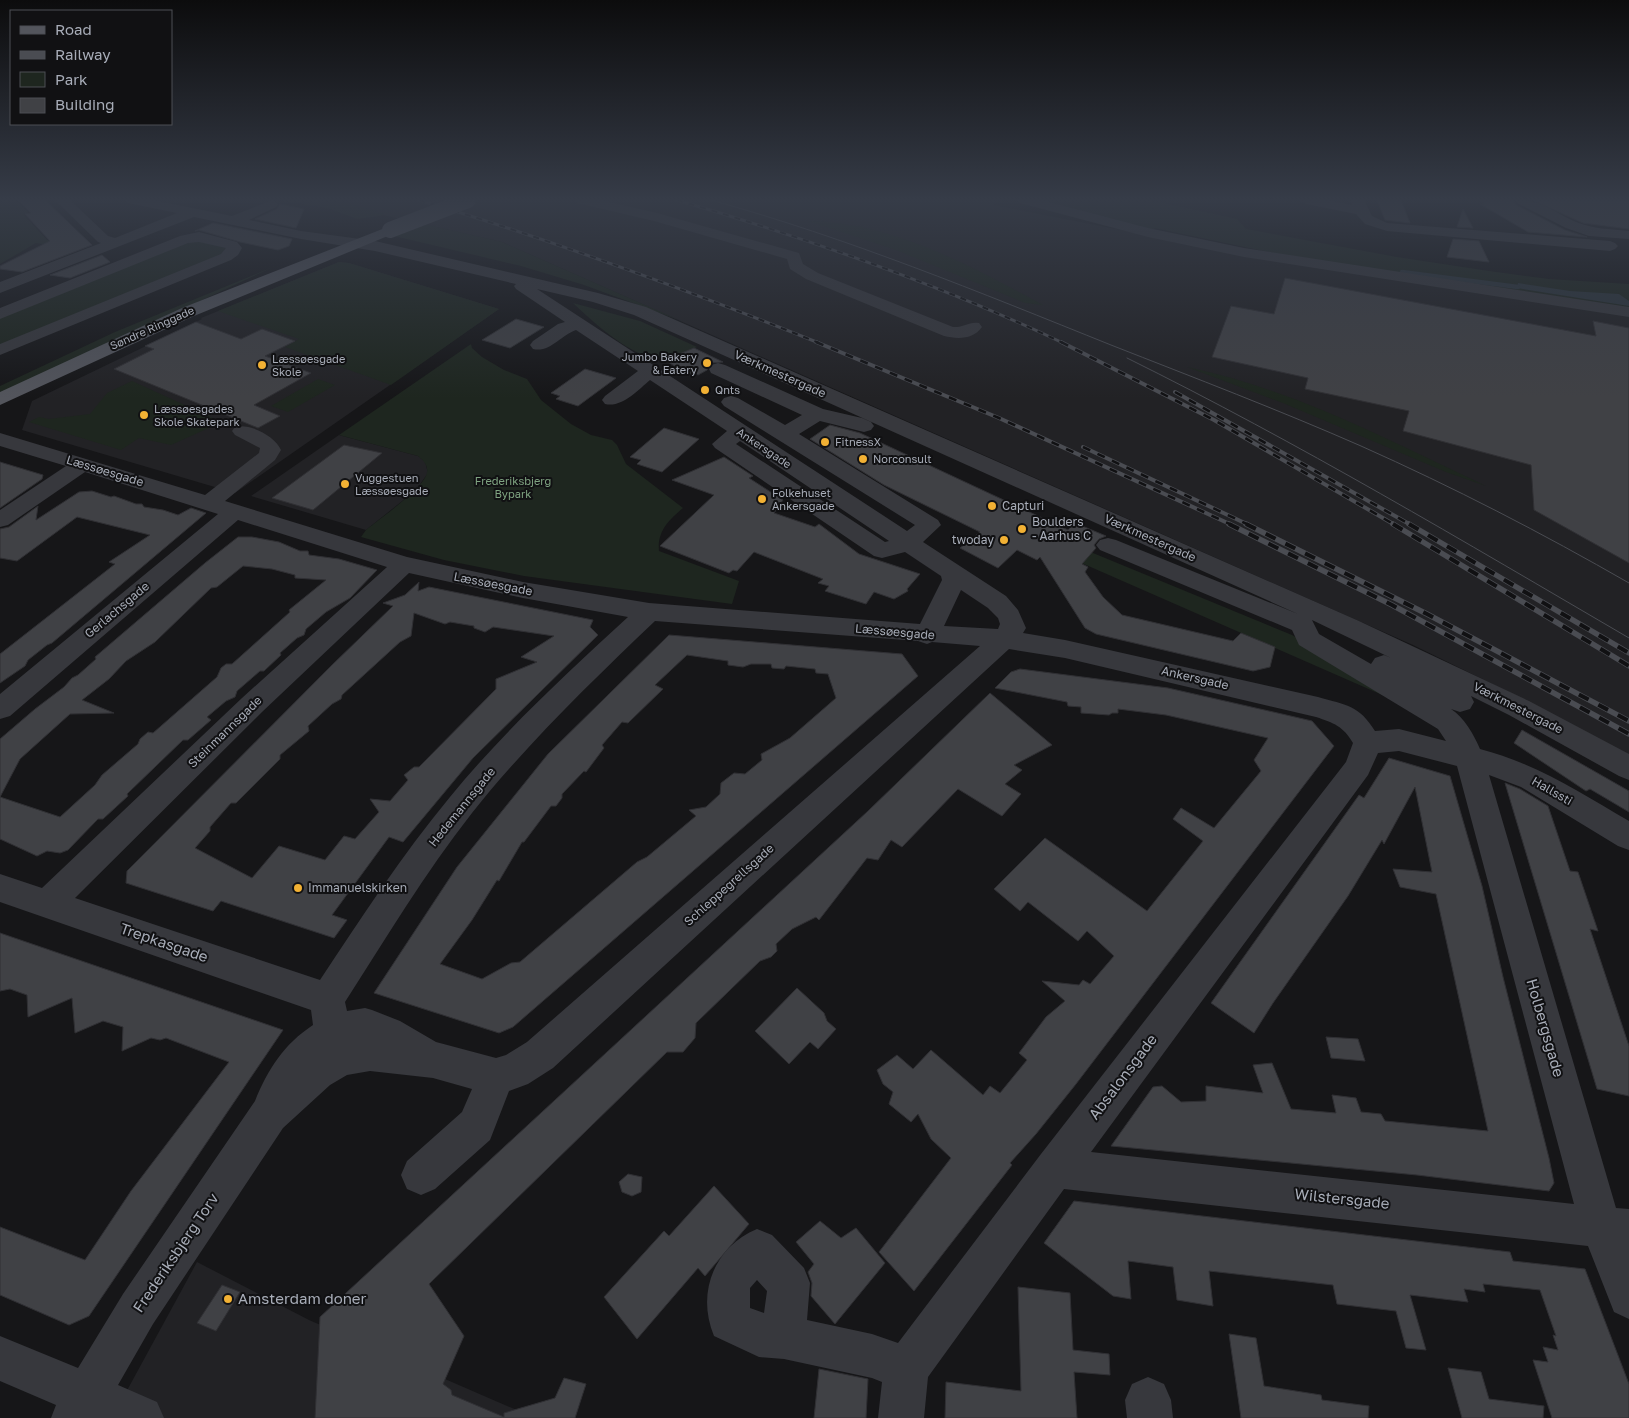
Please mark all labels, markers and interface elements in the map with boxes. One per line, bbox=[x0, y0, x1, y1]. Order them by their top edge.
legend bbox=[10, 10, 172, 125]
text: Road bbox=[55, 20, 92, 38]
text: Railway bbox=[55, 45, 111, 63]
text: Park bbox=[55, 70, 88, 88]
text: Building bbox=[55, 95, 115, 113]
street label: Søndre Ringgade bbox=[108, 303, 196, 352]
street label: Værkmestergade bbox=[732, 347, 828, 400]
place label: Jumbo Bakery & Eatery bbox=[622, 350, 697, 376]
place label: Læssøesgade Skole bbox=[272, 352, 345, 378]
marker: Jumbo Bakery & Eatery bbox=[701, 357, 713, 369]
marker: Læssøesgade Skole bbox=[256, 359, 268, 371]
place label: Qnts bbox=[715, 383, 740, 396]
marker: Qnts bbox=[699, 384, 711, 396]
place label: Læssøesgades Skole Skatepark bbox=[154, 402, 240, 428]
marker: Læssøesgades Skole Skatepark bbox=[138, 409, 150, 421]
street label: Ankersgade bbox=[735, 425, 794, 471]
place label: FitnessX bbox=[835, 435, 881, 448]
marker: FitnessX bbox=[819, 436, 831, 448]
street label: Læssøesgade bbox=[65, 452, 146, 489]
place label: Norconsult bbox=[873, 452, 932, 465]
marker: Norconsult bbox=[857, 453, 869, 465]
place label: Vuggestuen Læssøesgade bbox=[355, 471, 428, 497]
park label: Frederiksbjerg Bypark bbox=[475, 474, 551, 500]
marker: Vuggestuen Læssøesgade bbox=[339, 478, 351, 490]
place label: Folkehuset Ankersgade bbox=[772, 486, 835, 512]
marker: Folkehuset Ankersgade bbox=[756, 493, 768, 505]
place label: Capturi bbox=[1002, 498, 1044, 513]
marker: Capturi bbox=[986, 500, 998, 512]
street label: Værkmestergade bbox=[1102, 511, 1198, 564]
place label: Boulders - Aarhus C bbox=[1032, 514, 1091, 543]
marker: Boulders - Aarhus C bbox=[1016, 523, 1028, 535]
place label: twoday bbox=[952, 532, 994, 547]
marker: twoday bbox=[998, 534, 1010, 546]
street label: Læssøesgade bbox=[452, 569, 534, 599]
street label: Gerlachsgade bbox=[81, 578, 152, 641]
street label: Læssøesgade bbox=[855, 621, 936, 642]
street label: Ankersgade bbox=[1160, 663, 1230, 693]
street label: Værkmestergade bbox=[1471, 678, 1566, 737]
street label: Steinmannsgade bbox=[185, 693, 265, 771]
street label: Hedemannsgade bbox=[425, 764, 498, 849]
street label: Hallssti bbox=[1529, 773, 1575, 808]
street label: Schleppegrellsgade bbox=[681, 840, 777, 929]
place label: Immanuelskirken bbox=[308, 880, 407, 895]
marker: Immanuelskirken bbox=[292, 882, 304, 894]
street label: Trepkasgade bbox=[118, 919, 211, 966]
street label: Holbergsgade bbox=[1523, 976, 1569, 1079]
street label: Absalonsgade bbox=[1084, 1030, 1160, 1123]
street label: Wilstersgade bbox=[1294, 1184, 1391, 1212]
street label: Frederiksbjerg Torv bbox=[129, 1189, 222, 1315]
place label: Amsterdam doner bbox=[238, 1289, 367, 1307]
marker: Amsterdam doner bbox=[222, 1293, 234, 1305]

